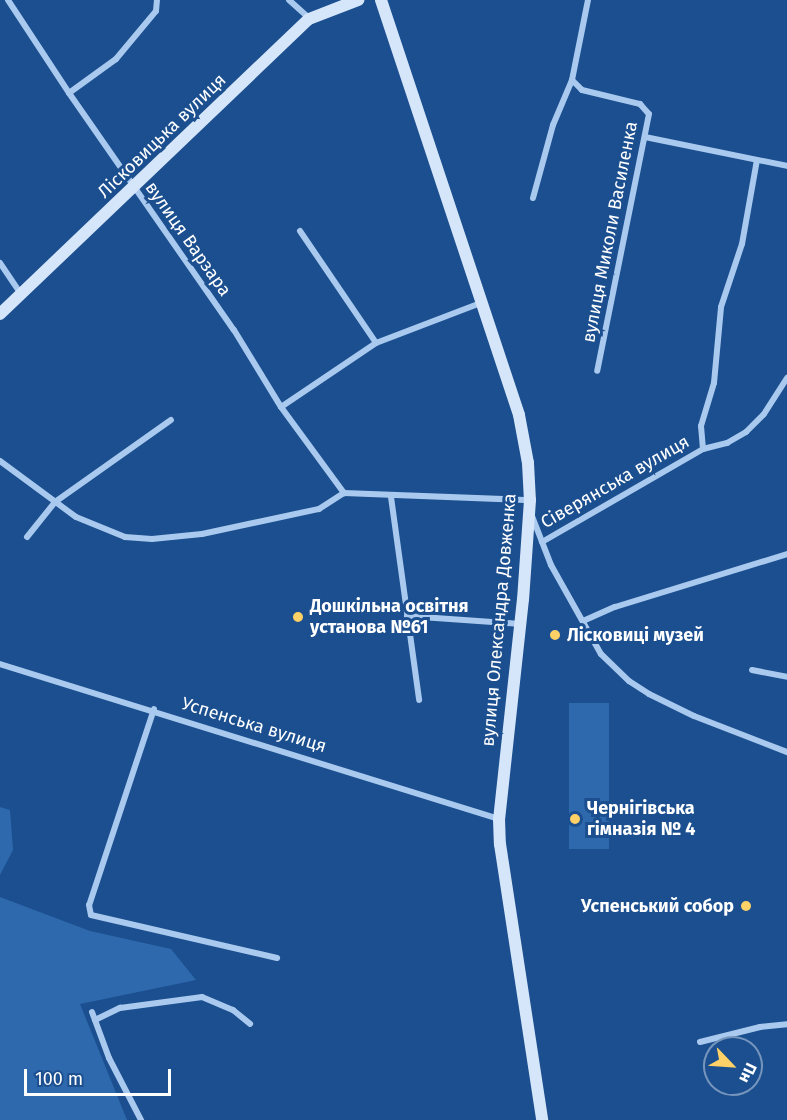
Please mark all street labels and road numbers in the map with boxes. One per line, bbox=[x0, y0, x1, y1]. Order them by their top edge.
street label: Лісковицька вулиця bbox=[93, 69, 231, 203]
street label: вулиця Миколи Василенка bbox=[578, 119, 642, 345]
street label: вулиця Варзара bbox=[140, 178, 236, 300]
street label: Сіверянська вулиця bbox=[537, 431, 693, 533]
street label: вулиця Олександра Довженка bbox=[477, 492, 521, 748]
street label: Успенська вулиця bbox=[179, 693, 329, 757]

